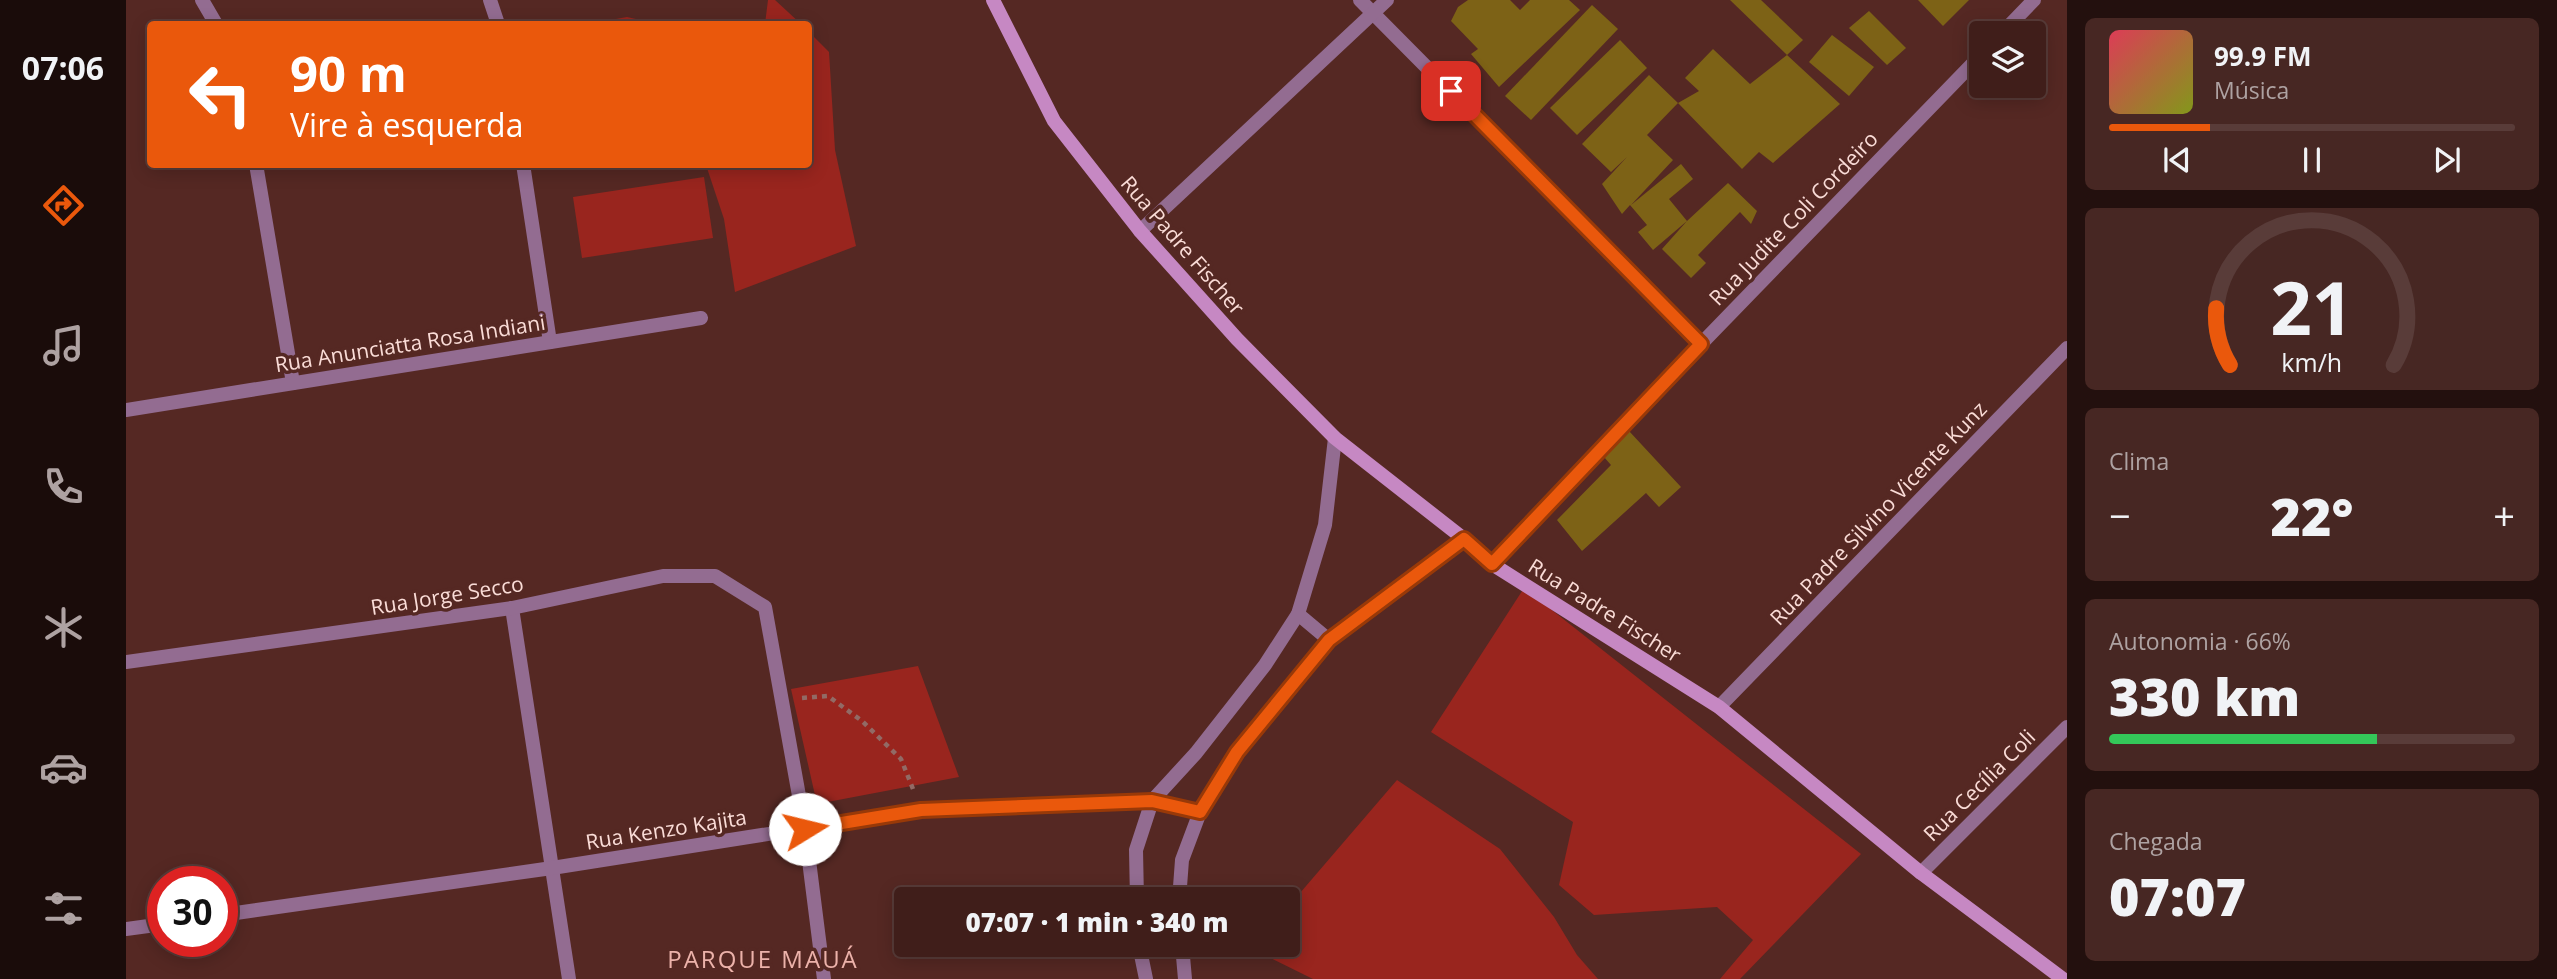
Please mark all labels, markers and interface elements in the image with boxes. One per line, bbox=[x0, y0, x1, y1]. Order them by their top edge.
map controls bbox=[1969, 21, 2046, 98]
button: layers bbox=[1969, 21, 2046, 98]
text: 99.9 FM bbox=[2214, 38, 2312, 74]
text: 90 m bbox=[290, 40, 407, 106]
text: 07:06 bbox=[22, 46, 104, 89]
icon: left bbox=[175, 49, 266, 140]
pin bbox=[1421, 61, 1481, 121]
icon: arrive bbox=[1432, 72, 1470, 110]
text: Música bbox=[2214, 74, 2289, 106]
text: Vire à esquerda bbox=[290, 103, 523, 146]
street label: Rua Judite Coli Cordeiro bbox=[1702, 125, 1884, 311]
icon: previous bbox=[2158, 141, 2196, 179]
icon: pause bbox=[2293, 141, 2331, 179]
icon: next bbox=[2428, 141, 2466, 179]
street label: Rua Padre Fischer bbox=[1115, 170, 1251, 321]
icon: directions bbox=[39, 181, 88, 230]
text: 21 bbox=[2270, 258, 2354, 357]
street label: Rua Anunciatta Rosa Indiani bbox=[273, 308, 547, 378]
icon: music bbox=[39, 321, 88, 370]
text: km/h bbox=[2282, 345, 2342, 379]
street label: Rua Padre Silvino Vicente Kunz bbox=[1764, 395, 1993, 631]
text: Clima bbox=[2109, 445, 2169, 477]
icon: phone bbox=[39, 462, 88, 511]
text: 22° bbox=[2271, 480, 2353, 551]
text: − bbox=[2109, 489, 2131, 541]
text: + bbox=[2493, 489, 2515, 541]
street label: Rua Padre Fischer bbox=[1523, 552, 1687, 669]
street label: Rua Jorge Secco bbox=[368, 569, 526, 621]
icon: climate bbox=[39, 603, 88, 652]
text: Autonomia · 66% bbox=[2109, 625, 2291, 657]
text: 330 km bbox=[2109, 660, 2300, 731]
street label: Rua Cecília Coli bbox=[1917, 723, 2041, 847]
icon: car bbox=[39, 743, 88, 792]
position arrow bbox=[768, 792, 842, 866]
street label: Rua Kenzo Kajita bbox=[583, 802, 749, 856]
text: Chegada bbox=[2109, 825, 2203, 857]
text: 07:07 bbox=[2109, 860, 2246, 931]
speed limit sign: 30 bbox=[147, 866, 238, 957]
icon: filters bbox=[39, 884, 88, 933]
text: 07:07 · 1 min · 340 m bbox=[966, 904, 1228, 940]
district label: PARQUE MAUÁ bbox=[667, 942, 859, 975]

